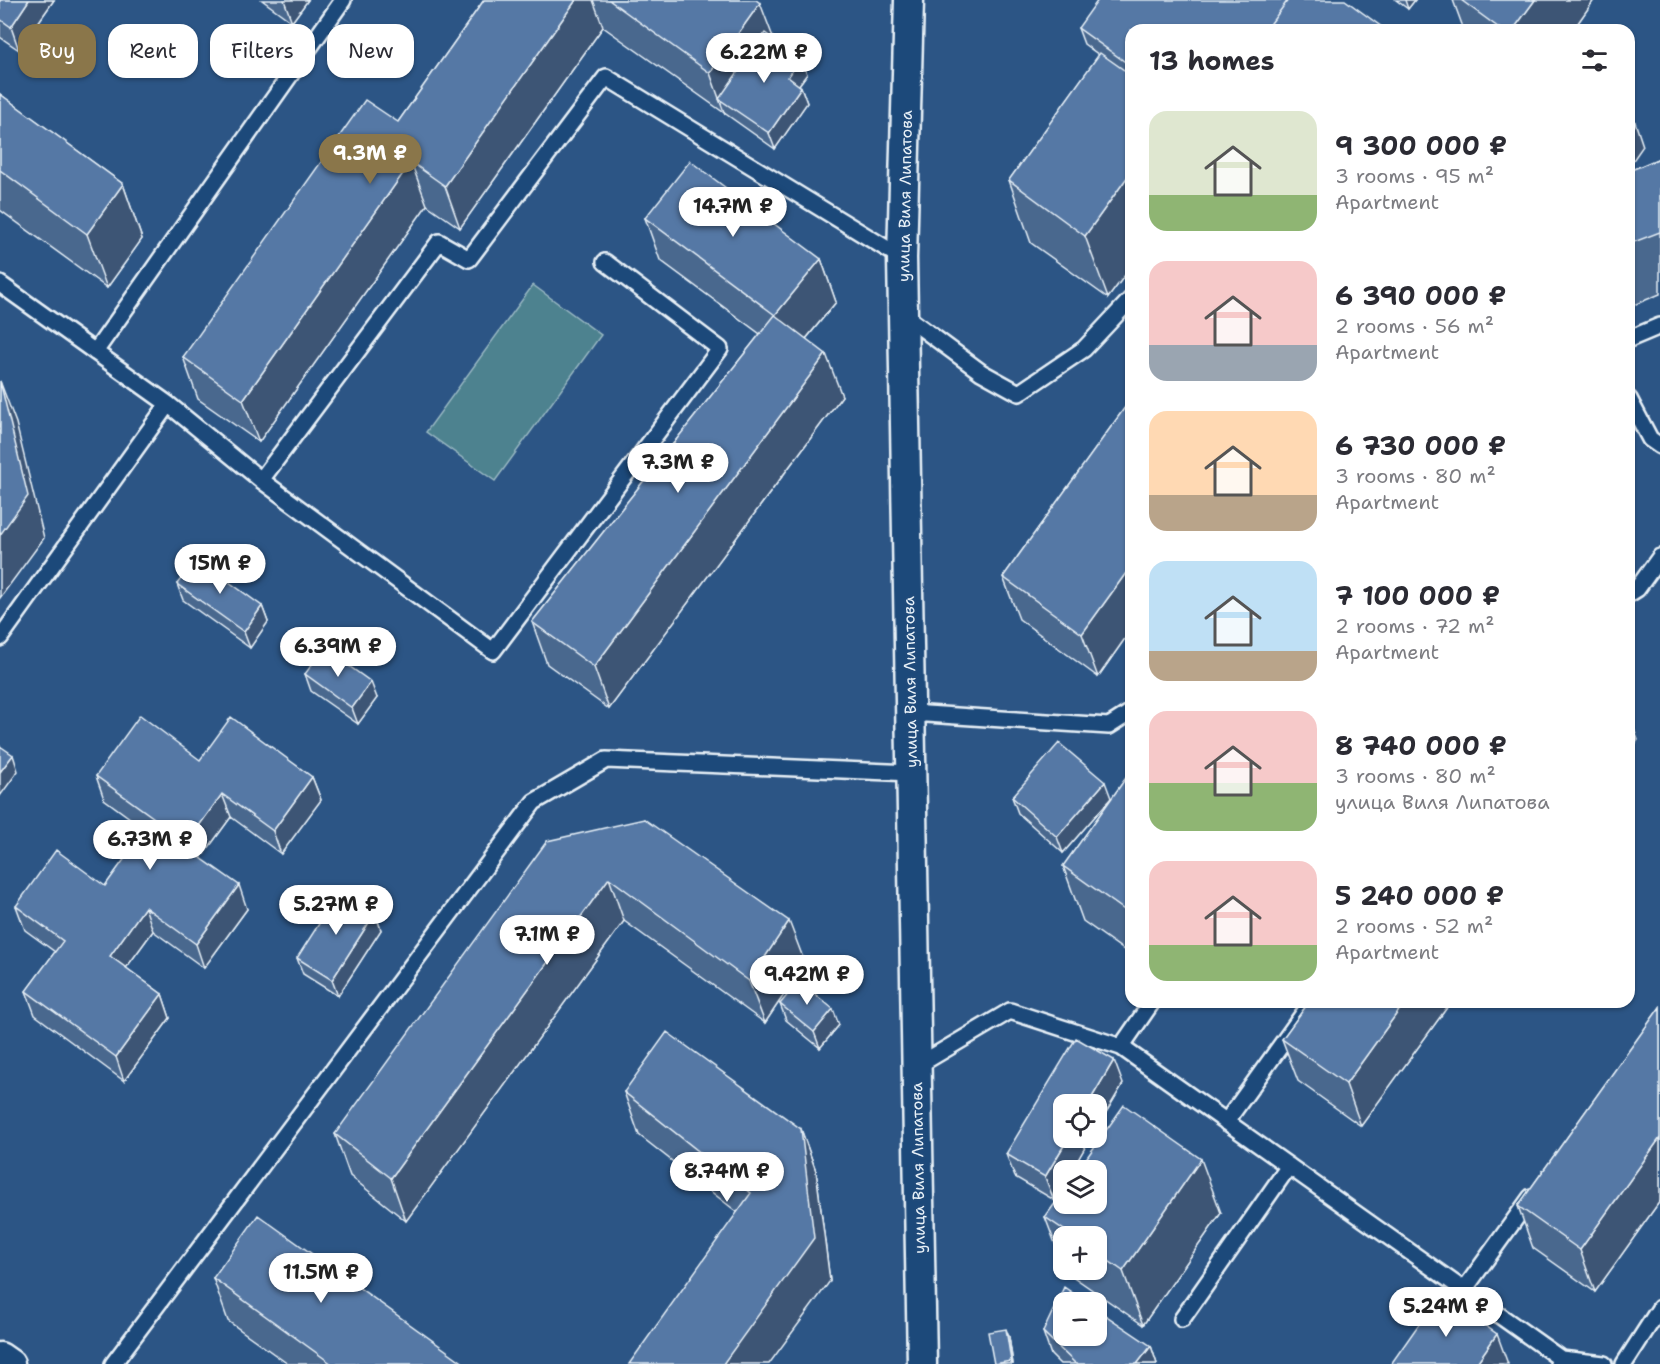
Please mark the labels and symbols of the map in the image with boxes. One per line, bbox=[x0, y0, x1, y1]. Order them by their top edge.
pin: 6.22M ₽ bbox=[709, 33, 819, 84]
street label: улица Виля Липатова bbox=[893, 110, 917, 282]
pin: 9.3M ₽ bbox=[321, 134, 419, 185]
pin: 14.7M ₽ bbox=[678, 187, 788, 238]
pin: 7.3M ₽ bbox=[629, 443, 727, 494]
pin: 15M ₽ bbox=[178, 544, 262, 595]
street label: улица Виля Липатова bbox=[898, 596, 922, 768]
pin: 6.39M ₽ bbox=[283, 627, 393, 678]
pin: 6.73M ₽ bbox=[95, 820, 205, 871]
pin: 5.27M ₽ bbox=[281, 885, 391, 936]
pin: 7.1M ₽ bbox=[498, 915, 596, 966]
pin: 9.42M ₽ bbox=[752, 955, 862, 1006]
street label: улица Виля Липатова bbox=[906, 1082, 930, 1254]
pin: 8.74M ₽ bbox=[672, 1152, 782, 1203]
pin: 11.5M ₽ bbox=[266, 1253, 376, 1304]
pin: 5.24M ₽ bbox=[1391, 1287, 1501, 1338]

